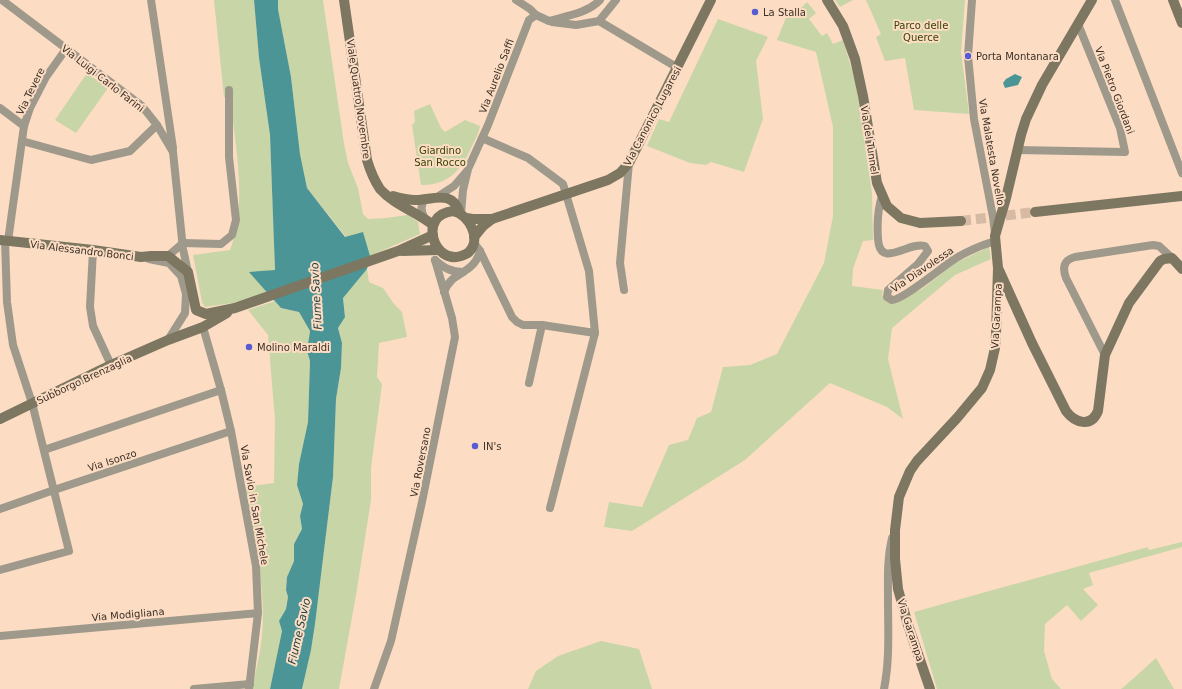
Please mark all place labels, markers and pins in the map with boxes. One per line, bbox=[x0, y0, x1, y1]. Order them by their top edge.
marker: La Stalla bbox=[750, 7, 760, 17]
place label: La Stalla bbox=[763, 7, 806, 18]
marker: Porta Montanara bbox=[963, 51, 973, 61]
place label: Porta Montanara bbox=[976, 51, 1059, 62]
marker: Molino Maraldi bbox=[244, 342, 254, 352]
place label: Molino Maraldi bbox=[257, 342, 330, 353]
marker: IN's bbox=[470, 441, 480, 451]
place label: IN's bbox=[483, 441, 501, 452]

